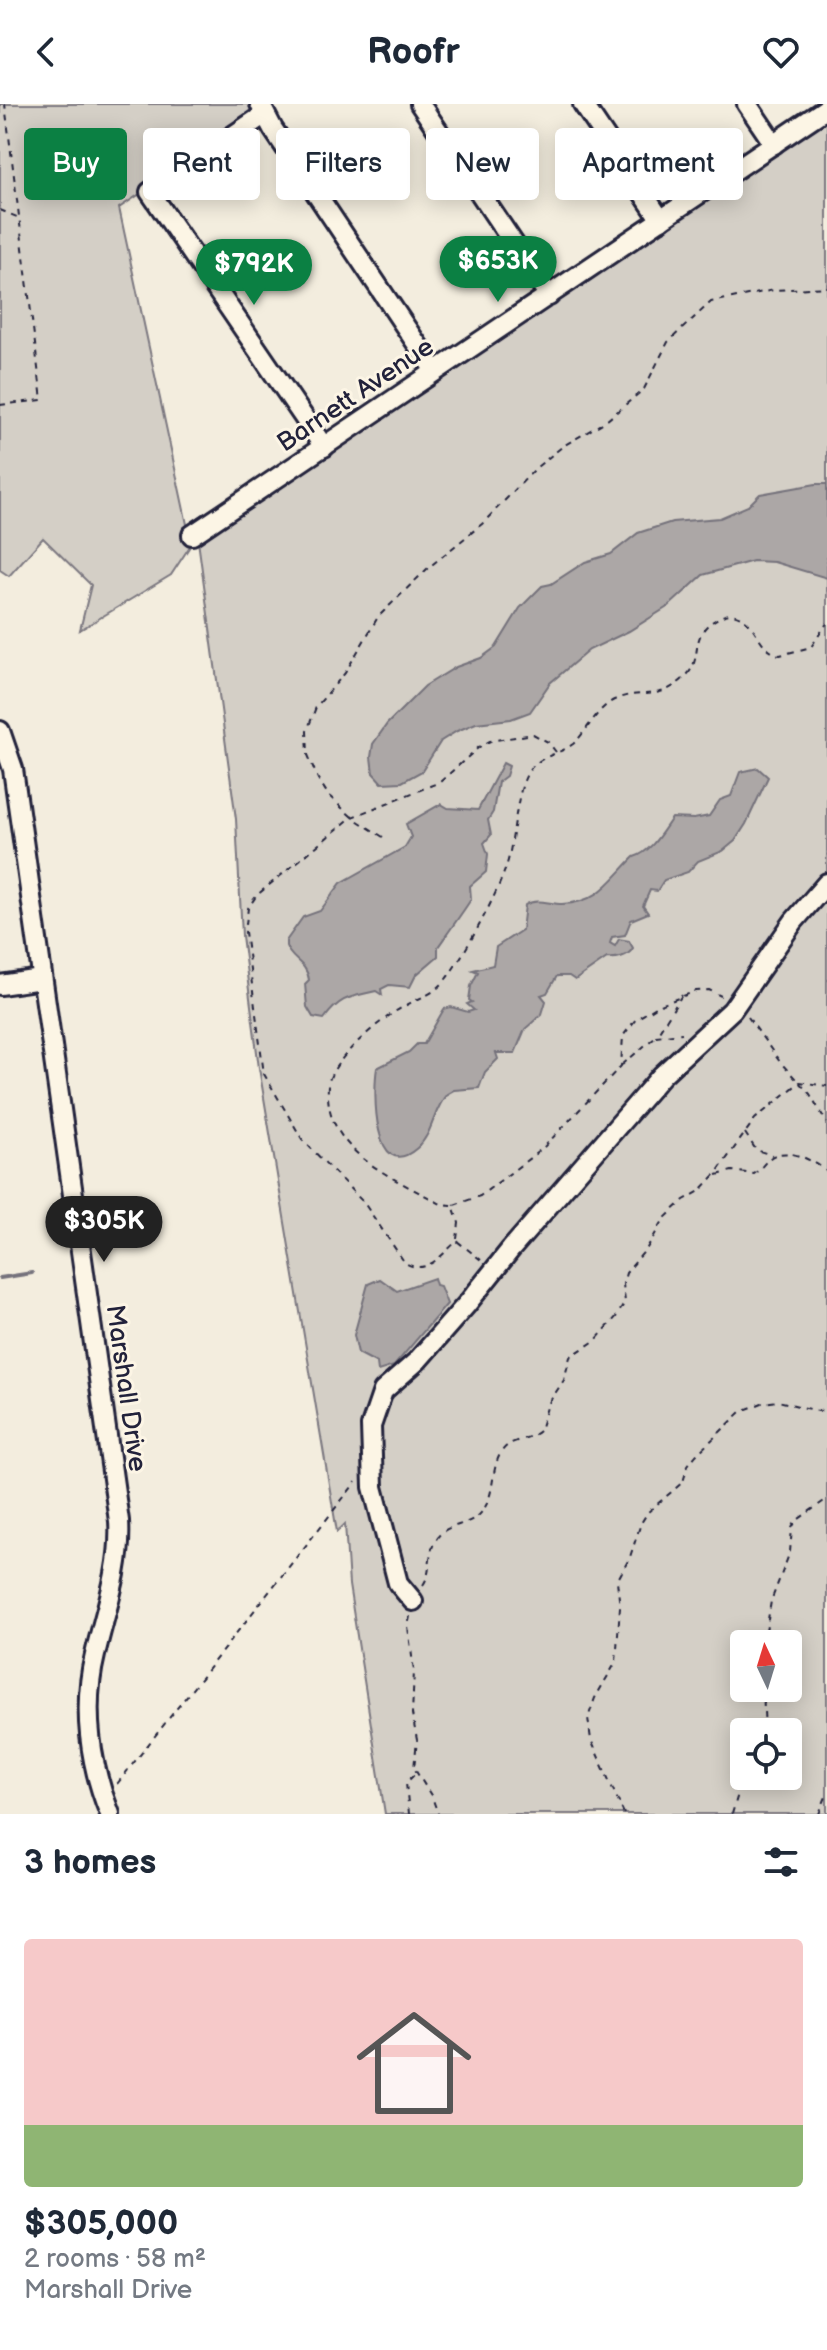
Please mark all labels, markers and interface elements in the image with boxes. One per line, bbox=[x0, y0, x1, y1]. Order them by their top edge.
icon: back bbox=[24, 30, 68, 74]
icon: heart bbox=[759, 30, 803, 74]
text: Roofr bbox=[367, 31, 460, 74]
chip: Buy bbox=[24, 128, 127, 200]
chip: Rent bbox=[143, 128, 260, 200]
chip: Filters bbox=[276, 128, 410, 200]
chip: New bbox=[426, 128, 539, 200]
chip: Apartment bbox=[555, 128, 743, 200]
pin: $653K bbox=[442, 236, 554, 304]
pin: $792K bbox=[198, 239, 310, 307]
text: $653K bbox=[458, 246, 538, 277]
text: $792K bbox=[214, 249, 294, 280]
street label: Barnett Avenue bbox=[272, 331, 440, 459]
pin: $305K bbox=[48, 1196, 160, 1264]
text: $305K bbox=[63, 1206, 145, 1237]
street label: Marshall Drive bbox=[98, 1303, 153, 1474]
north arrow bbox=[730, 1630, 802, 1702]
map controls bbox=[730, 1630, 802, 1790]
button: locate bbox=[730, 1718, 802, 1790]
icon: filters bbox=[759, 1840, 803, 1884]
text: 3 homes bbox=[24, 1842, 156, 1883]
icon: home bbox=[342, 1991, 486, 2135]
text: $305,000 bbox=[24, 2203, 178, 2244]
text: 2 rooms · 58 m² bbox=[24, 2244, 206, 2275]
text: Marshall Drive bbox=[24, 2275, 192, 2306]

